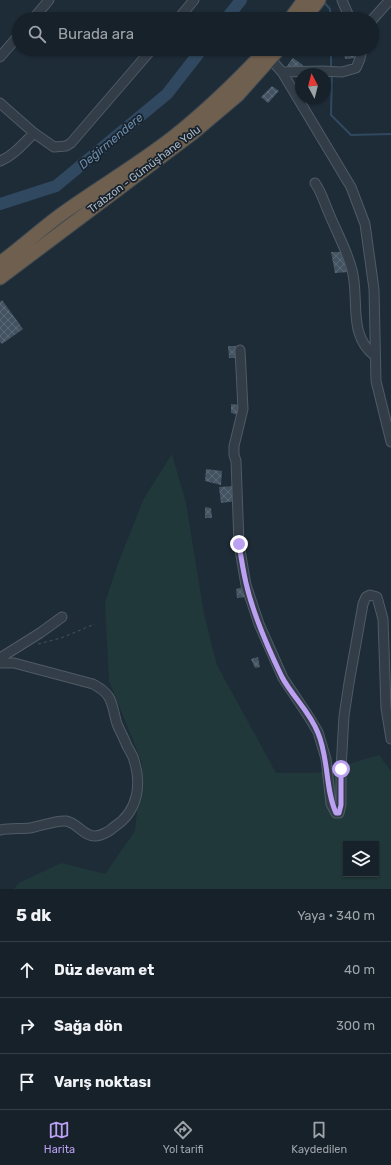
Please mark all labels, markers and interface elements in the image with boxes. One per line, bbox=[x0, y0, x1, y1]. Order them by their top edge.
search box bbox=[12, 12, 379, 56]
icon: search bbox=[26, 23, 48, 45]
text: Burada ara bbox=[58, 25, 134, 43]
north arrow bbox=[295, 68, 331, 104]
water label: Değirmendere bbox=[76, 110, 146, 172]
street label: Trabzon - Gümüşhane Yolu bbox=[86, 123, 203, 216]
route end bbox=[230, 535, 248, 553]
route start bbox=[332, 760, 350, 778]
map controls bbox=[343, 841, 379, 877]
button: layers bbox=[343, 841, 379, 877]
text: 5 dk bbox=[16, 905, 51, 925]
text: Yaya · 340 m bbox=[297, 908, 375, 923]
icon: ahead bbox=[16, 959, 38, 981]
text: Düz devam et bbox=[54, 961, 154, 979]
text: 40 m bbox=[344, 962, 375, 977]
icon: right bbox=[16, 1015, 38, 1037]
text: Sağa dön bbox=[54, 1017, 123, 1035]
text: 300 m bbox=[336, 1018, 375, 1033]
icon: arrive bbox=[16, 1071, 38, 1093]
text: Varış noktası bbox=[54, 1073, 151, 1091]
tab: Harita bbox=[44, 1119, 75, 1156]
tab: Yol tarifi bbox=[163, 1119, 204, 1156]
tab: Kaydedilen bbox=[291, 1119, 347, 1156]

